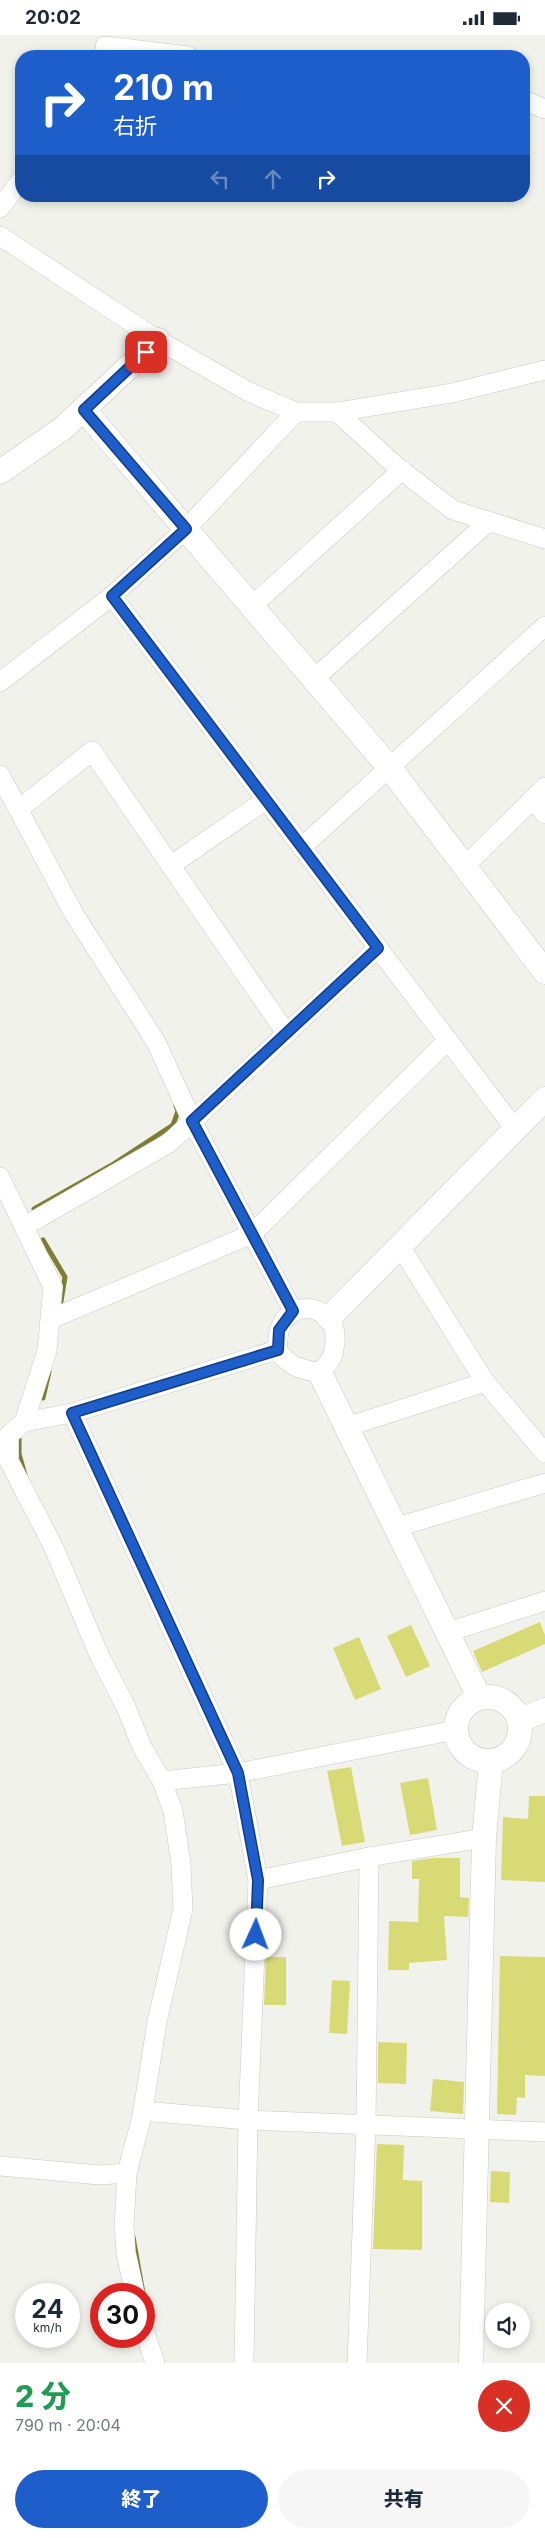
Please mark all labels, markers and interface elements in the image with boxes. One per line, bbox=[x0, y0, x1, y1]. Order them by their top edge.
text: 20:02 bbox=[25, 6, 81, 29]
text: 210 m bbox=[113, 66, 214, 108]
icon: right bbox=[30, 70, 95, 135]
text: 右折 bbox=[113, 113, 157, 139]
icon: left bbox=[206, 165, 234, 193]
icon: ahead bbox=[259, 165, 287, 193]
icon: right bbox=[312, 165, 340, 193]
pin bbox=[125, 331, 167, 373]
icon: arrive bbox=[132, 338, 160, 366]
position arrow bbox=[229, 1908, 281, 1960]
speed limit sign: 30 bbox=[90, 2283, 155, 2348]
text: 24 bbox=[31, 2294, 64, 2324]
map controls bbox=[485, 2303, 530, 2348]
button: sound bbox=[485, 2303, 530, 2348]
text: km/h bbox=[33, 2320, 62, 2335]
text: 2 分 bbox=[15, 2378, 71, 2414]
button: close bbox=[478, 2380, 530, 2432]
text: 790 m · 20:04 bbox=[15, 2415, 121, 2435]
button: 終了 bbox=[15, 2470, 268, 2528]
button: 共有 bbox=[278, 2470, 530, 2528]

